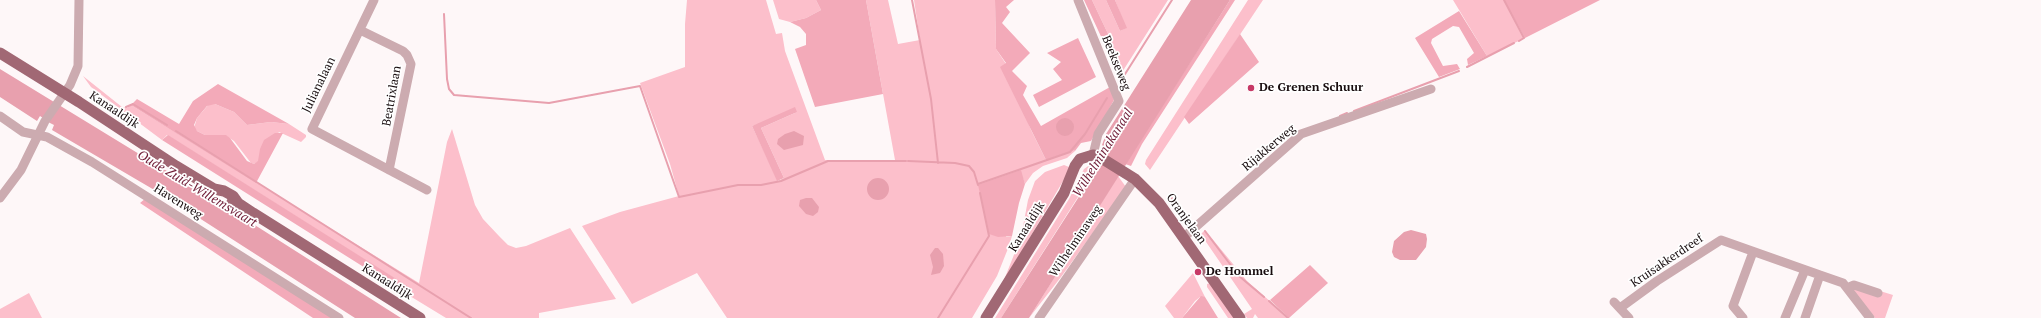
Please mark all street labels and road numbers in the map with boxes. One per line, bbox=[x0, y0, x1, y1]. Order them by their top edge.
street label: Beekseweg bbox=[1098, 34, 1134, 92]
street label: Julianalaan bbox=[299, 55, 339, 115]
street label: Beatrixlaan bbox=[380, 65, 404, 127]
street label: Kanaaldijk bbox=[86, 89, 142, 131]
street label: Rijakkerweg bbox=[1240, 122, 1298, 174]
street label: Havenweg bbox=[151, 181, 205, 223]
street label: Oranjelaan bbox=[1163, 191, 1209, 247]
street label: Kanaaldijk bbox=[1006, 199, 1048, 255]
street label: Wilhelminaweg bbox=[1047, 202, 1105, 280]
street label: Kruisakkerdreef bbox=[1628, 231, 1706, 291]
street label: Kanaaldijk bbox=[359, 261, 415, 303]

